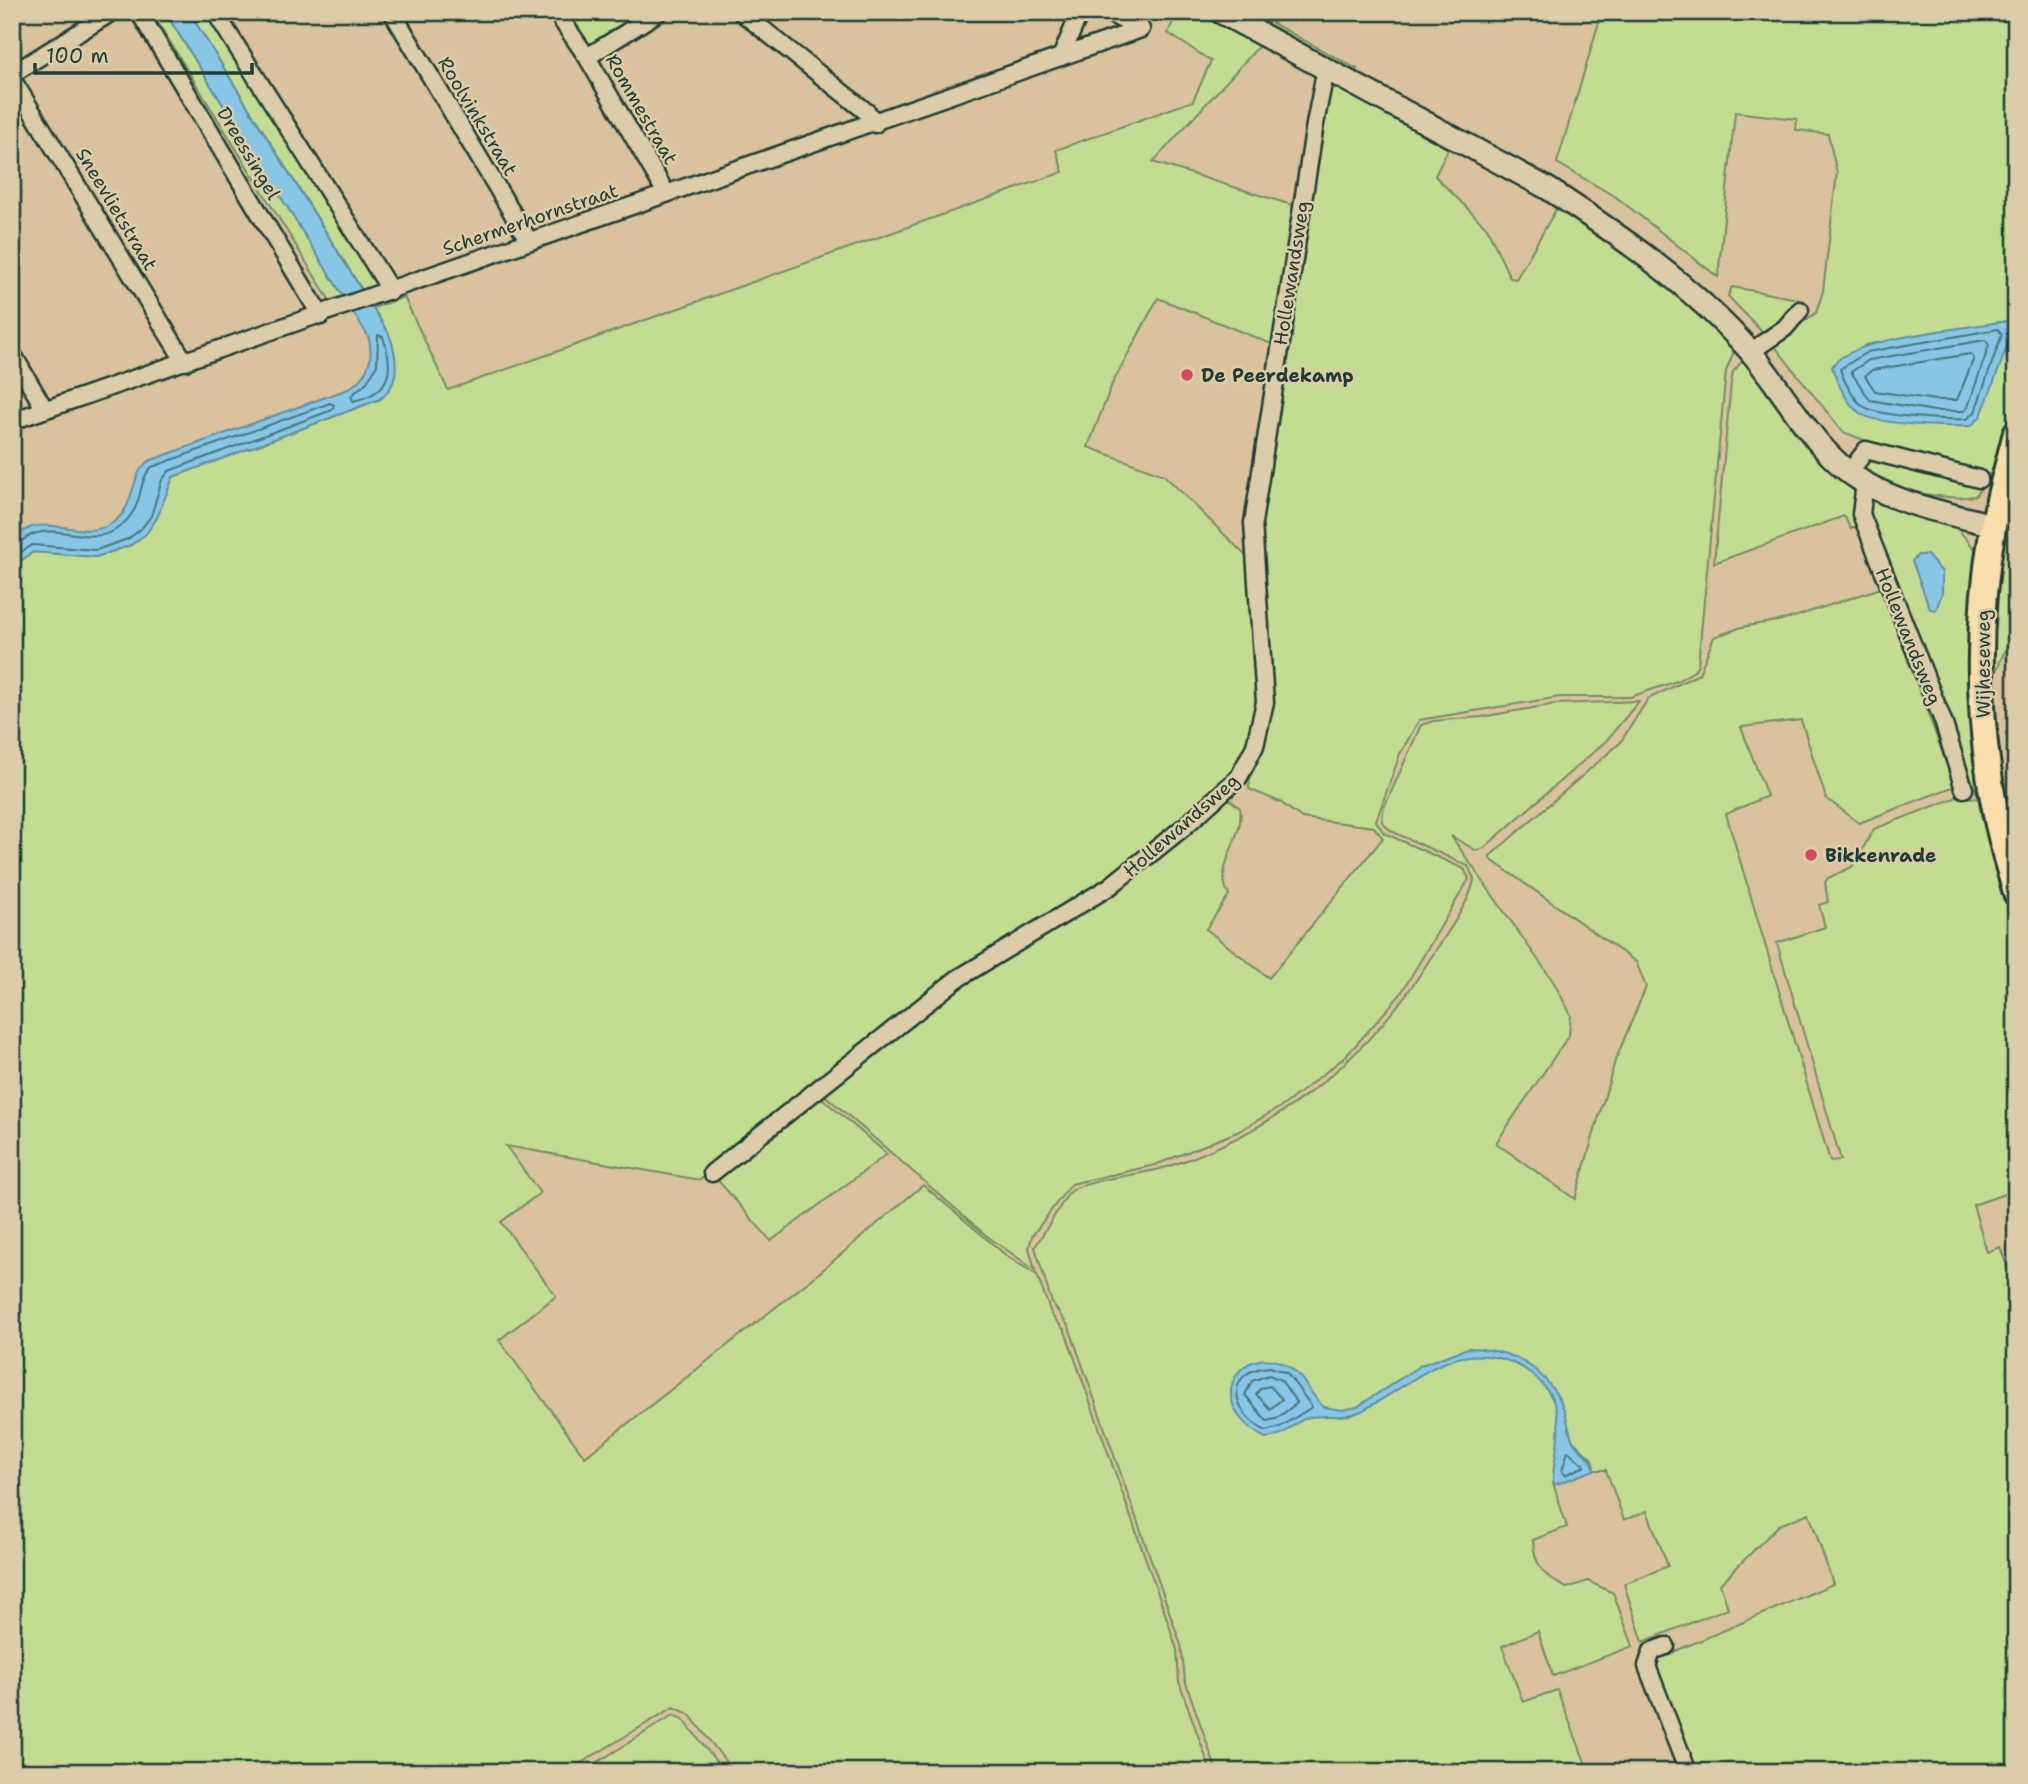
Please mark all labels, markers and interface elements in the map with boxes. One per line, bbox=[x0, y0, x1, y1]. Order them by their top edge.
scale bar bbox=[35, 32, 252, 76]
text: 100 m bbox=[46, 42, 109, 70]
street label: Rommestraat bbox=[600, 49, 683, 169]
street label: Roolvinkstraat bbox=[432, 52, 523, 180]
street label: Dreessingel bbox=[211, 102, 286, 204]
street label: Sneevlietstraat bbox=[70, 143, 163, 275]
street label: Schermerhornstraat bbox=[439, 178, 621, 261]
street label: Hollewandsweg bbox=[1268, 199, 1315, 347]
place label: De Peerdekamp bbox=[1201, 363, 1354, 388]
marker: De Peerdekamp bbox=[1179, 367, 1195, 383]
street label: Hollewandsweg bbox=[1870, 564, 1947, 709]
street label: Wijheseweg bbox=[1971, 610, 1996, 718]
street label: Hollewandsweg bbox=[1118, 768, 1245, 883]
place label: Bikkenrade bbox=[1825, 843, 1936, 868]
marker: Bikkenrade bbox=[1803, 847, 1819, 863]

